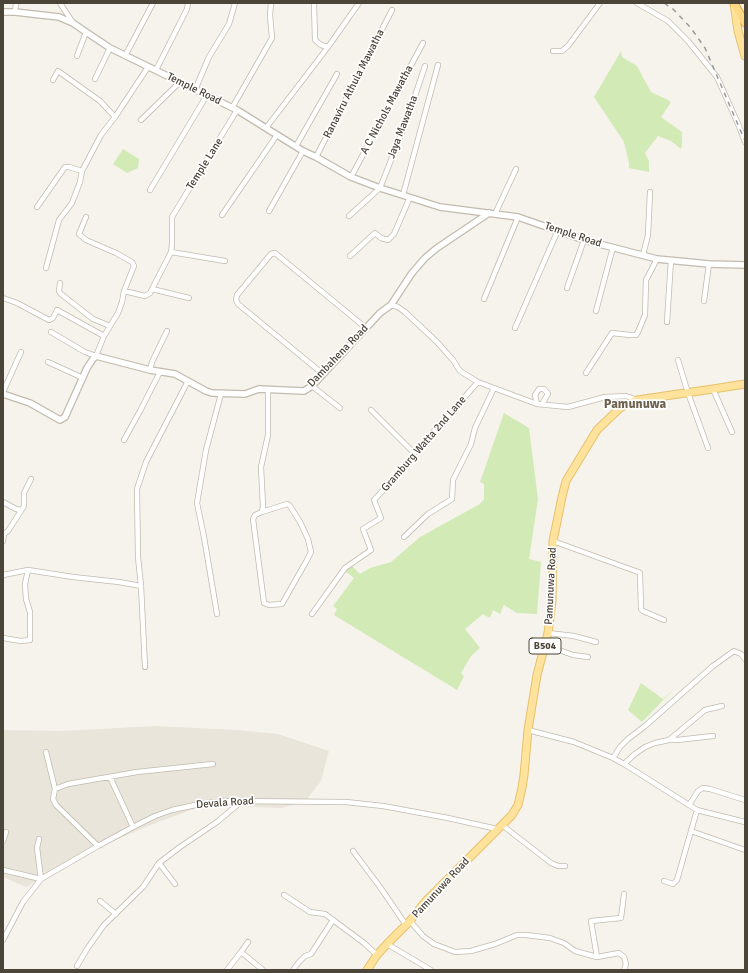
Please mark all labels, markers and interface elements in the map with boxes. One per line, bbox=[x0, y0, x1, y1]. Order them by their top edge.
street label: Ranaviru Athula Mawatha bbox=[321, 27, 387, 141]
street label: A C Nichols Mawatha bbox=[358, 63, 416, 157]
street label: Temple Road bbox=[165, 70, 223, 108]
street label: Jaya Mawatha bbox=[385, 94, 421, 160]
street label: Temple Lane bbox=[184, 136, 226, 192]
street label: Temple Road bbox=[543, 220, 603, 250]
street label: Dambahena Road bbox=[305, 322, 371, 390]
street label: Gramburg Watta 2nd Lane bbox=[379, 393, 469, 495]
district label: Pamunuwa bbox=[604, 397, 666, 413]
street label: Pamunuwa Road bbox=[542, 547, 560, 625]
road number: B504 bbox=[529, 638, 561, 654]
street label: Devala Road bbox=[196, 794, 254, 812]
street label: Pamunuwa Road bbox=[410, 855, 472, 921]

